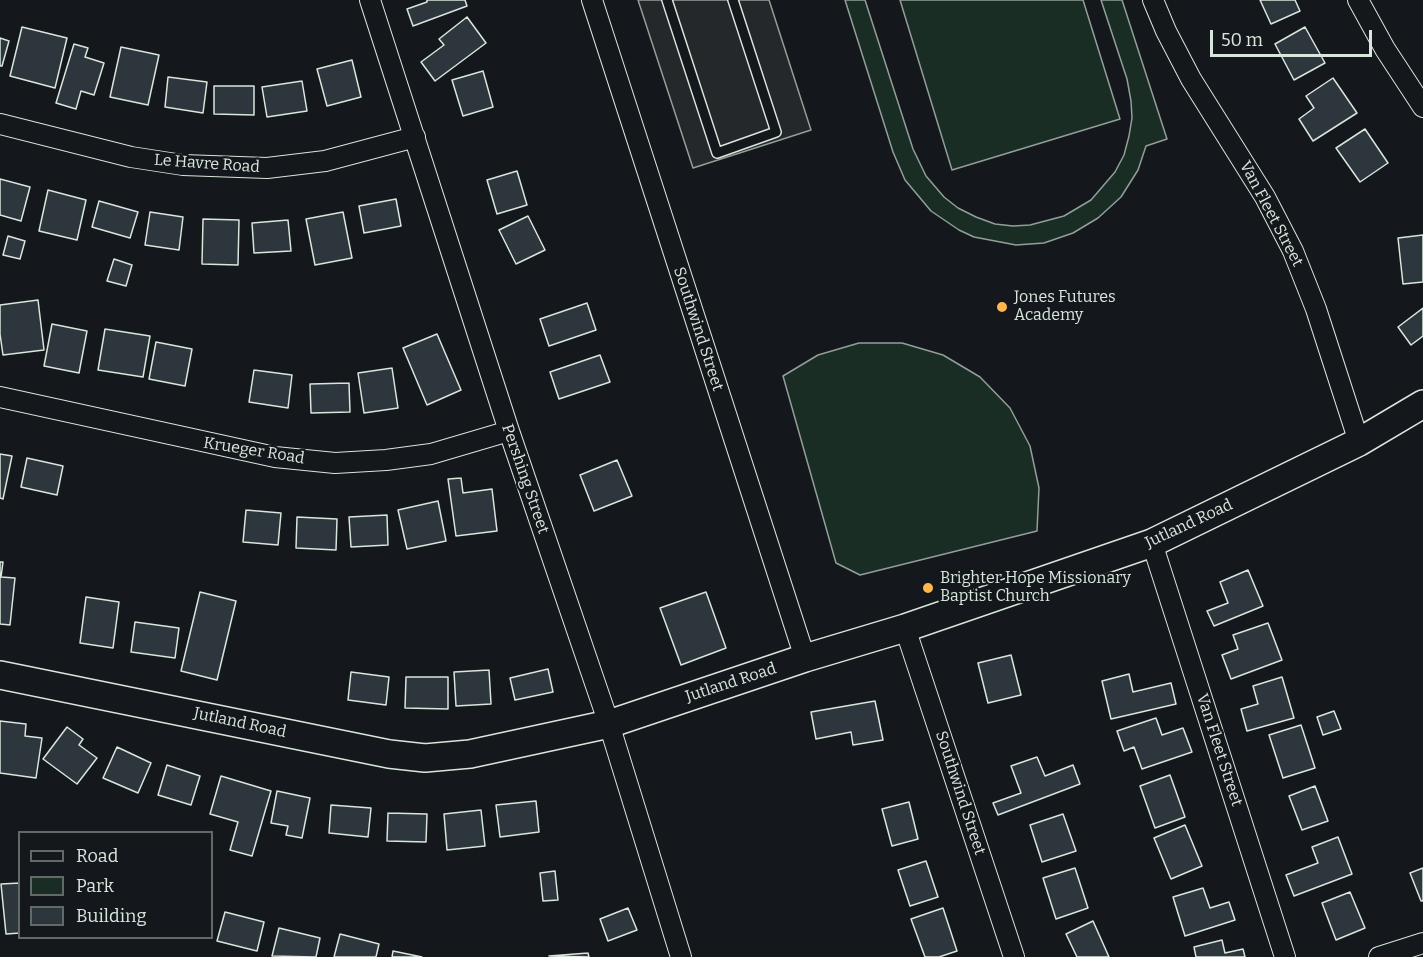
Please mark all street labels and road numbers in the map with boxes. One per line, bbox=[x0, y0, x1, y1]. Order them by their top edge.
street label: Le Havre Road bbox=[153, 151, 261, 177]
street label: Van Fleet Street bbox=[1235, 158, 1307, 270]
street label: Southwind Street bbox=[669, 265, 727, 393]
street label: Pershing Street bbox=[497, 422, 553, 536]
street label: Krueger Road bbox=[202, 434, 306, 468]
street label: Jutland Road bbox=[1142, 495, 1236, 553]
street label: Jutland Road bbox=[683, 659, 779, 707]
street label: Van Fleet Street bbox=[1192, 691, 1246, 809]
street label: Jutland Road bbox=[192, 704, 288, 742]
street label: Southwind Street bbox=[931, 729, 989, 857]

